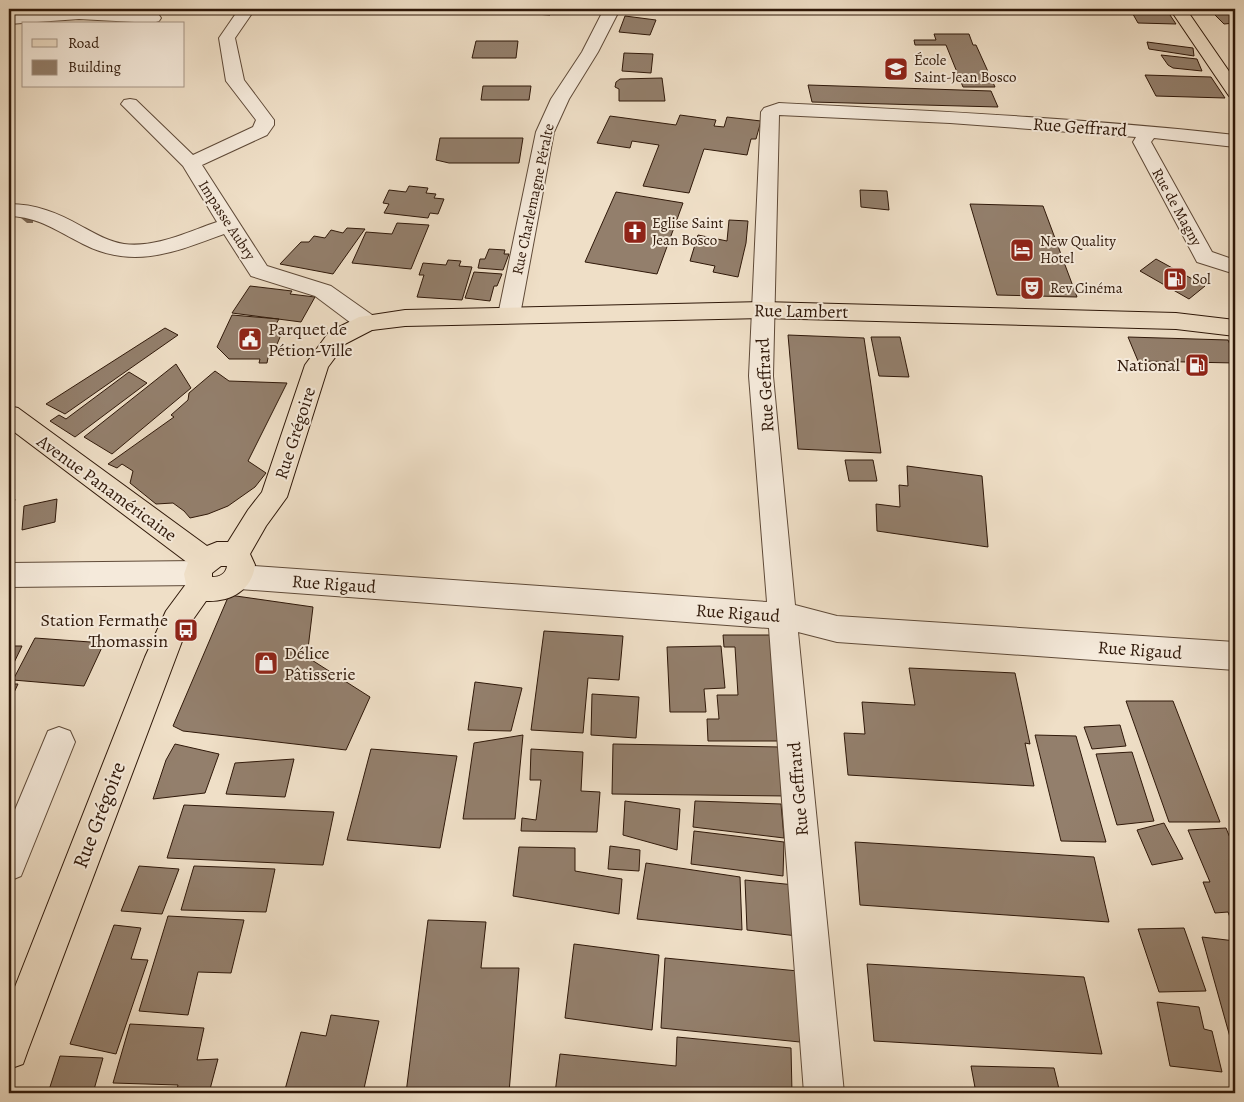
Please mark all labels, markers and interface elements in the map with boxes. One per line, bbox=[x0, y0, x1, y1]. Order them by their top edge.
legend bbox=[22, 22, 185, 88]
text: Road bbox=[68, 33, 100, 53]
place label: École Saint-Jean Bosco bbox=[914, 50, 1016, 87]
school or university icon: École Saint-Jean Bosco bbox=[883, 56, 909, 82]
text: Building bbox=[68, 57, 121, 77]
street label: Rue Geffrard bbox=[1032, 112, 1128, 142]
street label: Rue Charlemagne Péralte bbox=[507, 121, 559, 276]
street label: Rue de Magny bbox=[1147, 165, 1207, 250]
street label: Impasse Aubry bbox=[194, 176, 260, 264]
place label: Eglise Saint Jean Bosco bbox=[652, 213, 723, 250]
church icon: Eglise Saint Jean Bosco bbox=[622, 219, 648, 245]
place label: New Quality Hotel bbox=[1040, 231, 1116, 268]
hotel icon: New Quality Hotel bbox=[1009, 237, 1035, 263]
fuel station icon: Sol bbox=[1162, 266, 1188, 292]
place label: Sol bbox=[1192, 269, 1211, 289]
theatre icon: Rev Cinéma bbox=[1019, 275, 1045, 301]
place label: Rev Cinéma bbox=[1050, 278, 1123, 298]
street label: Rue Lambert bbox=[754, 298, 848, 324]
place label: Parquet de Pétion-Ville bbox=[268, 317, 353, 362]
public building icon: Parquet de Pétion-Ville bbox=[237, 326, 263, 352]
street label: Rue Geffrard bbox=[751, 337, 779, 433]
fuel station icon: National bbox=[1184, 352, 1210, 378]
place label: National bbox=[1116, 353, 1181, 377]
street label: Rue Grégoire bbox=[269, 384, 321, 482]
street label: Avenue Panaméricaine bbox=[31, 429, 182, 547]
street label: Rue Rigaud bbox=[291, 569, 377, 599]
street label: Rue Rigaud bbox=[695, 598, 781, 628]
place label: Station Fermathe Thomassin bbox=[40, 608, 168, 653]
bus stop icon: Station Fermathe Thomassin bbox=[173, 617, 199, 643]
street label: Rue Rigaud bbox=[1097, 635, 1183, 665]
place label: Délice Pâtisserie bbox=[284, 641, 356, 686]
shop icon: Délice Pâtisserie bbox=[253, 650, 279, 676]
street label: Rue Geffrard bbox=[782, 741, 814, 837]
street label: Rue Grégoire bbox=[66, 758, 132, 872]

